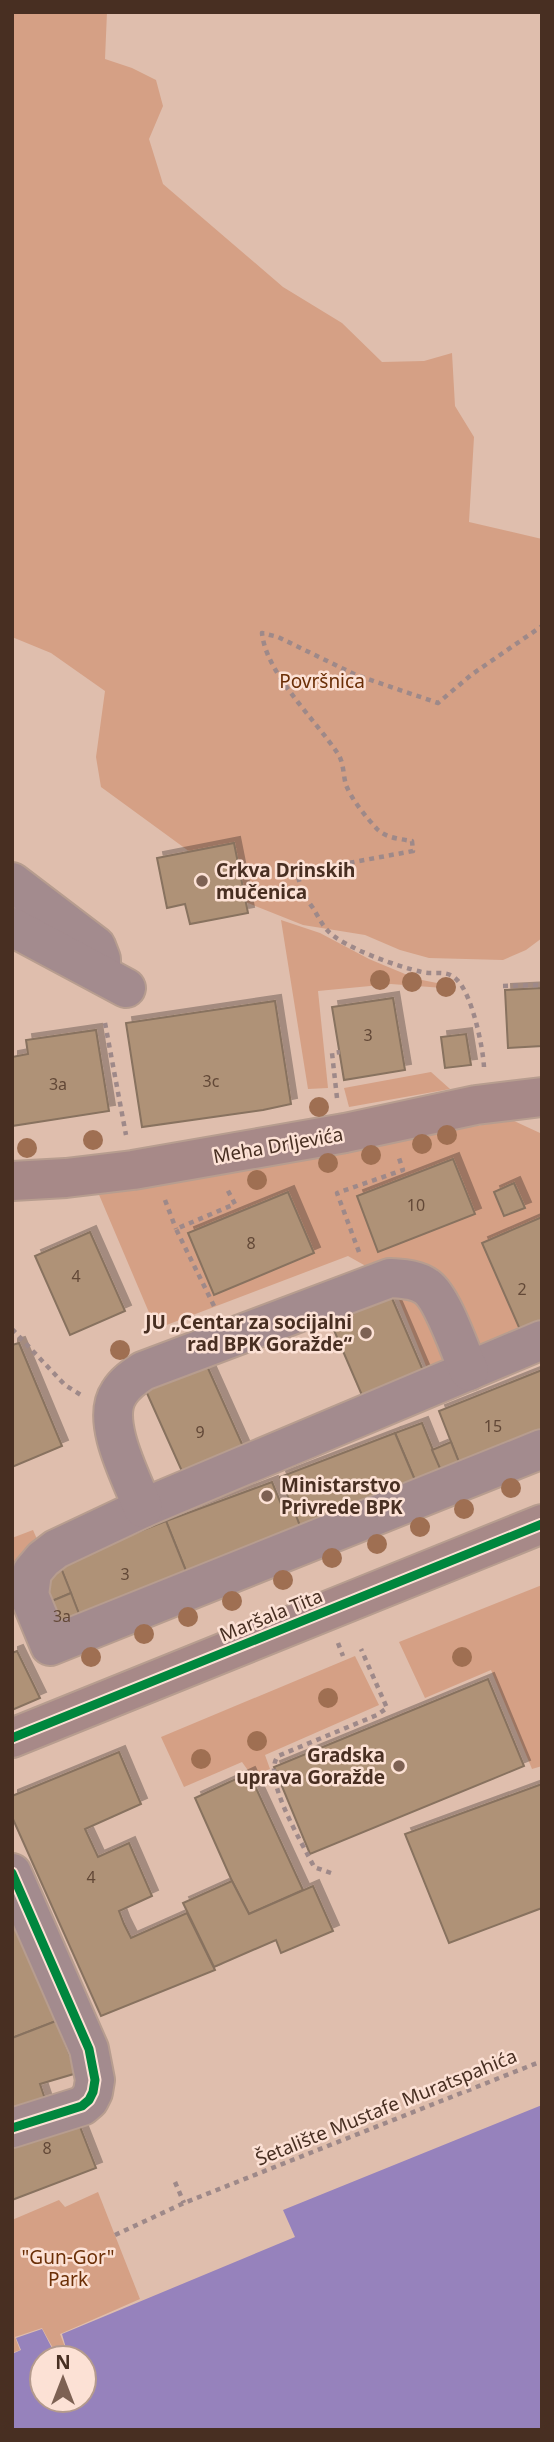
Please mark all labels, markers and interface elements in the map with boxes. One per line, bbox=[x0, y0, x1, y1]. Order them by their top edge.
park label: Površnica bbox=[279, 668, 365, 694]
place label: Crkva Drinskih mučenica bbox=[216, 857, 355, 905]
marker: Crkva Drinskih mučenica bbox=[194, 873, 210, 889]
house number: 3 bbox=[363, 1024, 373, 1046]
house number: 3c bbox=[203, 1070, 220, 1092]
house number: 3a bbox=[49, 1073, 67, 1095]
street label: Meha Drljevića bbox=[211, 1121, 345, 1169]
house number: 10 bbox=[407, 1194, 425, 1216]
house number: 8 bbox=[246, 1232, 256, 1254]
house number: 4 bbox=[71, 1265, 81, 1287]
house number: 2 bbox=[517, 1278, 527, 1300]
place label: JU „Centar za socijalni rad BPK Goražde“ bbox=[143, 1309, 353, 1357]
marker: JU „Centar za socijalni rad BPK Goražde“ bbox=[358, 1325, 374, 1341]
house number: 15 bbox=[484, 1415, 502, 1437]
house number: 9 bbox=[195, 1421, 205, 1443]
place label: Ministarstvo Privrede BPK bbox=[281, 1472, 403, 1520]
marker: Ministarstvo Privrede BPK bbox=[259, 1488, 275, 1504]
house number: 3 bbox=[120, 1563, 130, 1585]
street label: Maršala Tita bbox=[216, 1583, 326, 1647]
house number: 3a bbox=[53, 1605, 71, 1627]
place label: Gradska uprava Goražde bbox=[236, 1742, 385, 1790]
marker: Gradska uprava Goražde bbox=[391, 1758, 407, 1774]
house number: 4 bbox=[86, 1866, 96, 1888]
street label: Šetalište Mustafe Muratspahića bbox=[251, 2043, 521, 2171]
house number: 8 bbox=[42, 2137, 52, 2159]
park label: "Gun-Gor" Park bbox=[22, 2244, 114, 2292]
north arrow bbox=[28, 2344, 98, 2414]
text: N bbox=[55, 2349, 71, 2375]

